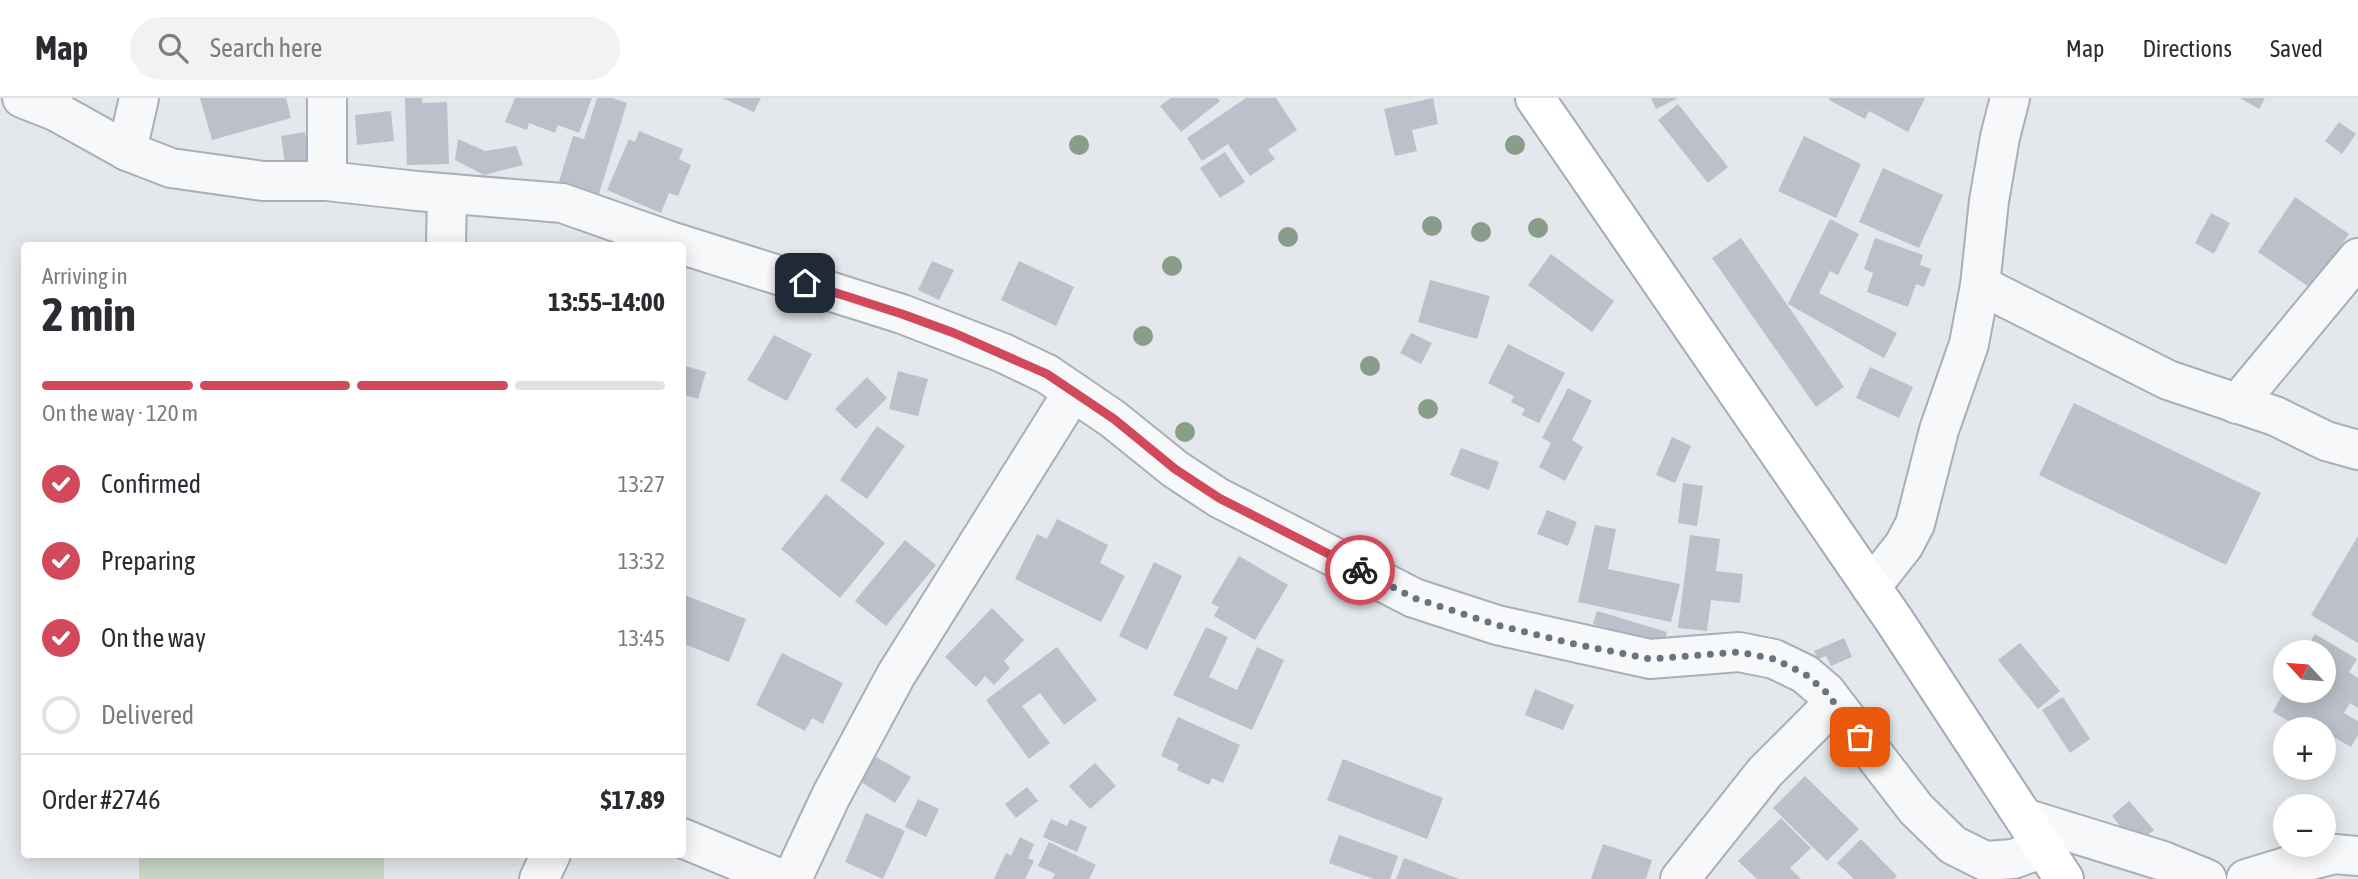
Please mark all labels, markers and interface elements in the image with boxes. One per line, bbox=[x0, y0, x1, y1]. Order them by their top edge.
search box bbox=[130, 17, 620, 80]
text: Map bbox=[35, 29, 88, 67]
icon: search bbox=[154, 29, 192, 67]
text: Search here bbox=[210, 33, 322, 63]
text: Map bbox=[2066, 35, 2104, 62]
text: Directions bbox=[2142, 35, 2232, 62]
text: Saved bbox=[2270, 35, 2323, 62]
pin bbox=[775, 253, 835, 313]
text: Arriving in bbox=[42, 263, 128, 289]
icon: home bbox=[786, 264, 824, 302]
text: 13:55–14:00 bbox=[548, 287, 665, 317]
text: 2 min bbox=[42, 288, 136, 341]
text: On the way · 120 m bbox=[42, 400, 198, 426]
icon: check bbox=[42, 465, 80, 503]
text: Confirmed bbox=[101, 469, 201, 499]
text: 13:27 bbox=[618, 471, 665, 497]
courier bbox=[1325, 535, 1395, 605]
icon: check bbox=[42, 542, 80, 580]
text: Preparing bbox=[101, 546, 195, 576]
text: 13:32 bbox=[618, 548, 665, 574]
icon: bike bbox=[1341, 551, 1379, 589]
icon: check bbox=[42, 619, 80, 657]
text: On the way bbox=[101, 623, 206, 653]
text: 13:45 bbox=[618, 625, 665, 651]
north arrow bbox=[2273, 640, 2336, 704]
map controls bbox=[2273, 640, 2336, 857]
text: Delivered bbox=[101, 700, 194, 730]
pin bbox=[1830, 707, 1890, 767]
button: + bbox=[2273, 717, 2336, 780]
icon: bag bbox=[1841, 718, 1879, 756]
text: Order #2746 bbox=[42, 785, 161, 815]
text: $17.89 bbox=[601, 785, 665, 815]
button: − bbox=[2273, 794, 2336, 857]

